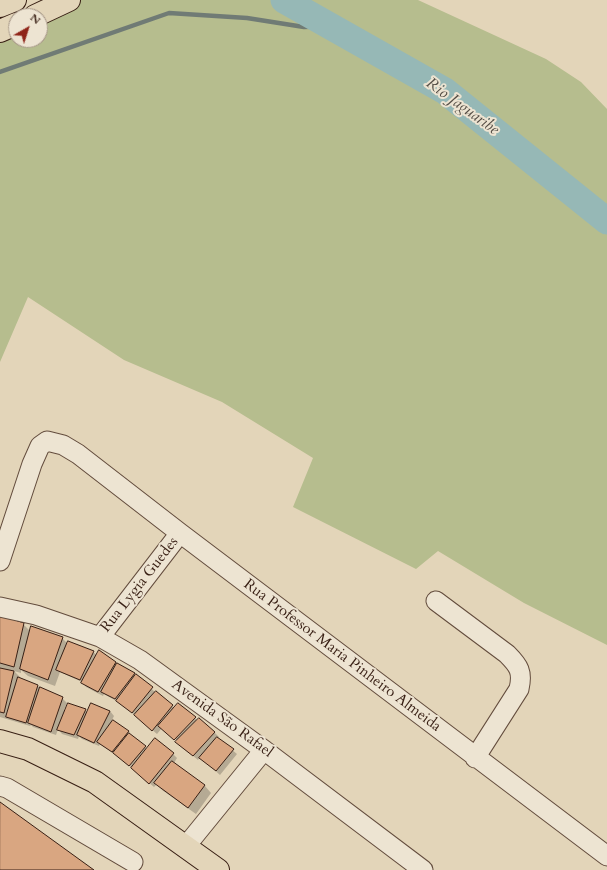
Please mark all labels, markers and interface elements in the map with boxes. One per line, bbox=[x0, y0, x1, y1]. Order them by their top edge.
north arrow bbox=[8, 8, 48, 48]
text: N bbox=[27, 10, 44, 28]
water label: Rio Jaguaribe bbox=[422, 74, 502, 140]
street label: Rua Lygia Guedes bbox=[97, 534, 183, 636]
street label: Rua Professor Maria Pinheiro Almeida bbox=[240, 576, 444, 736]
street label: Avenida São Rafael bbox=[168, 676, 276, 762]

